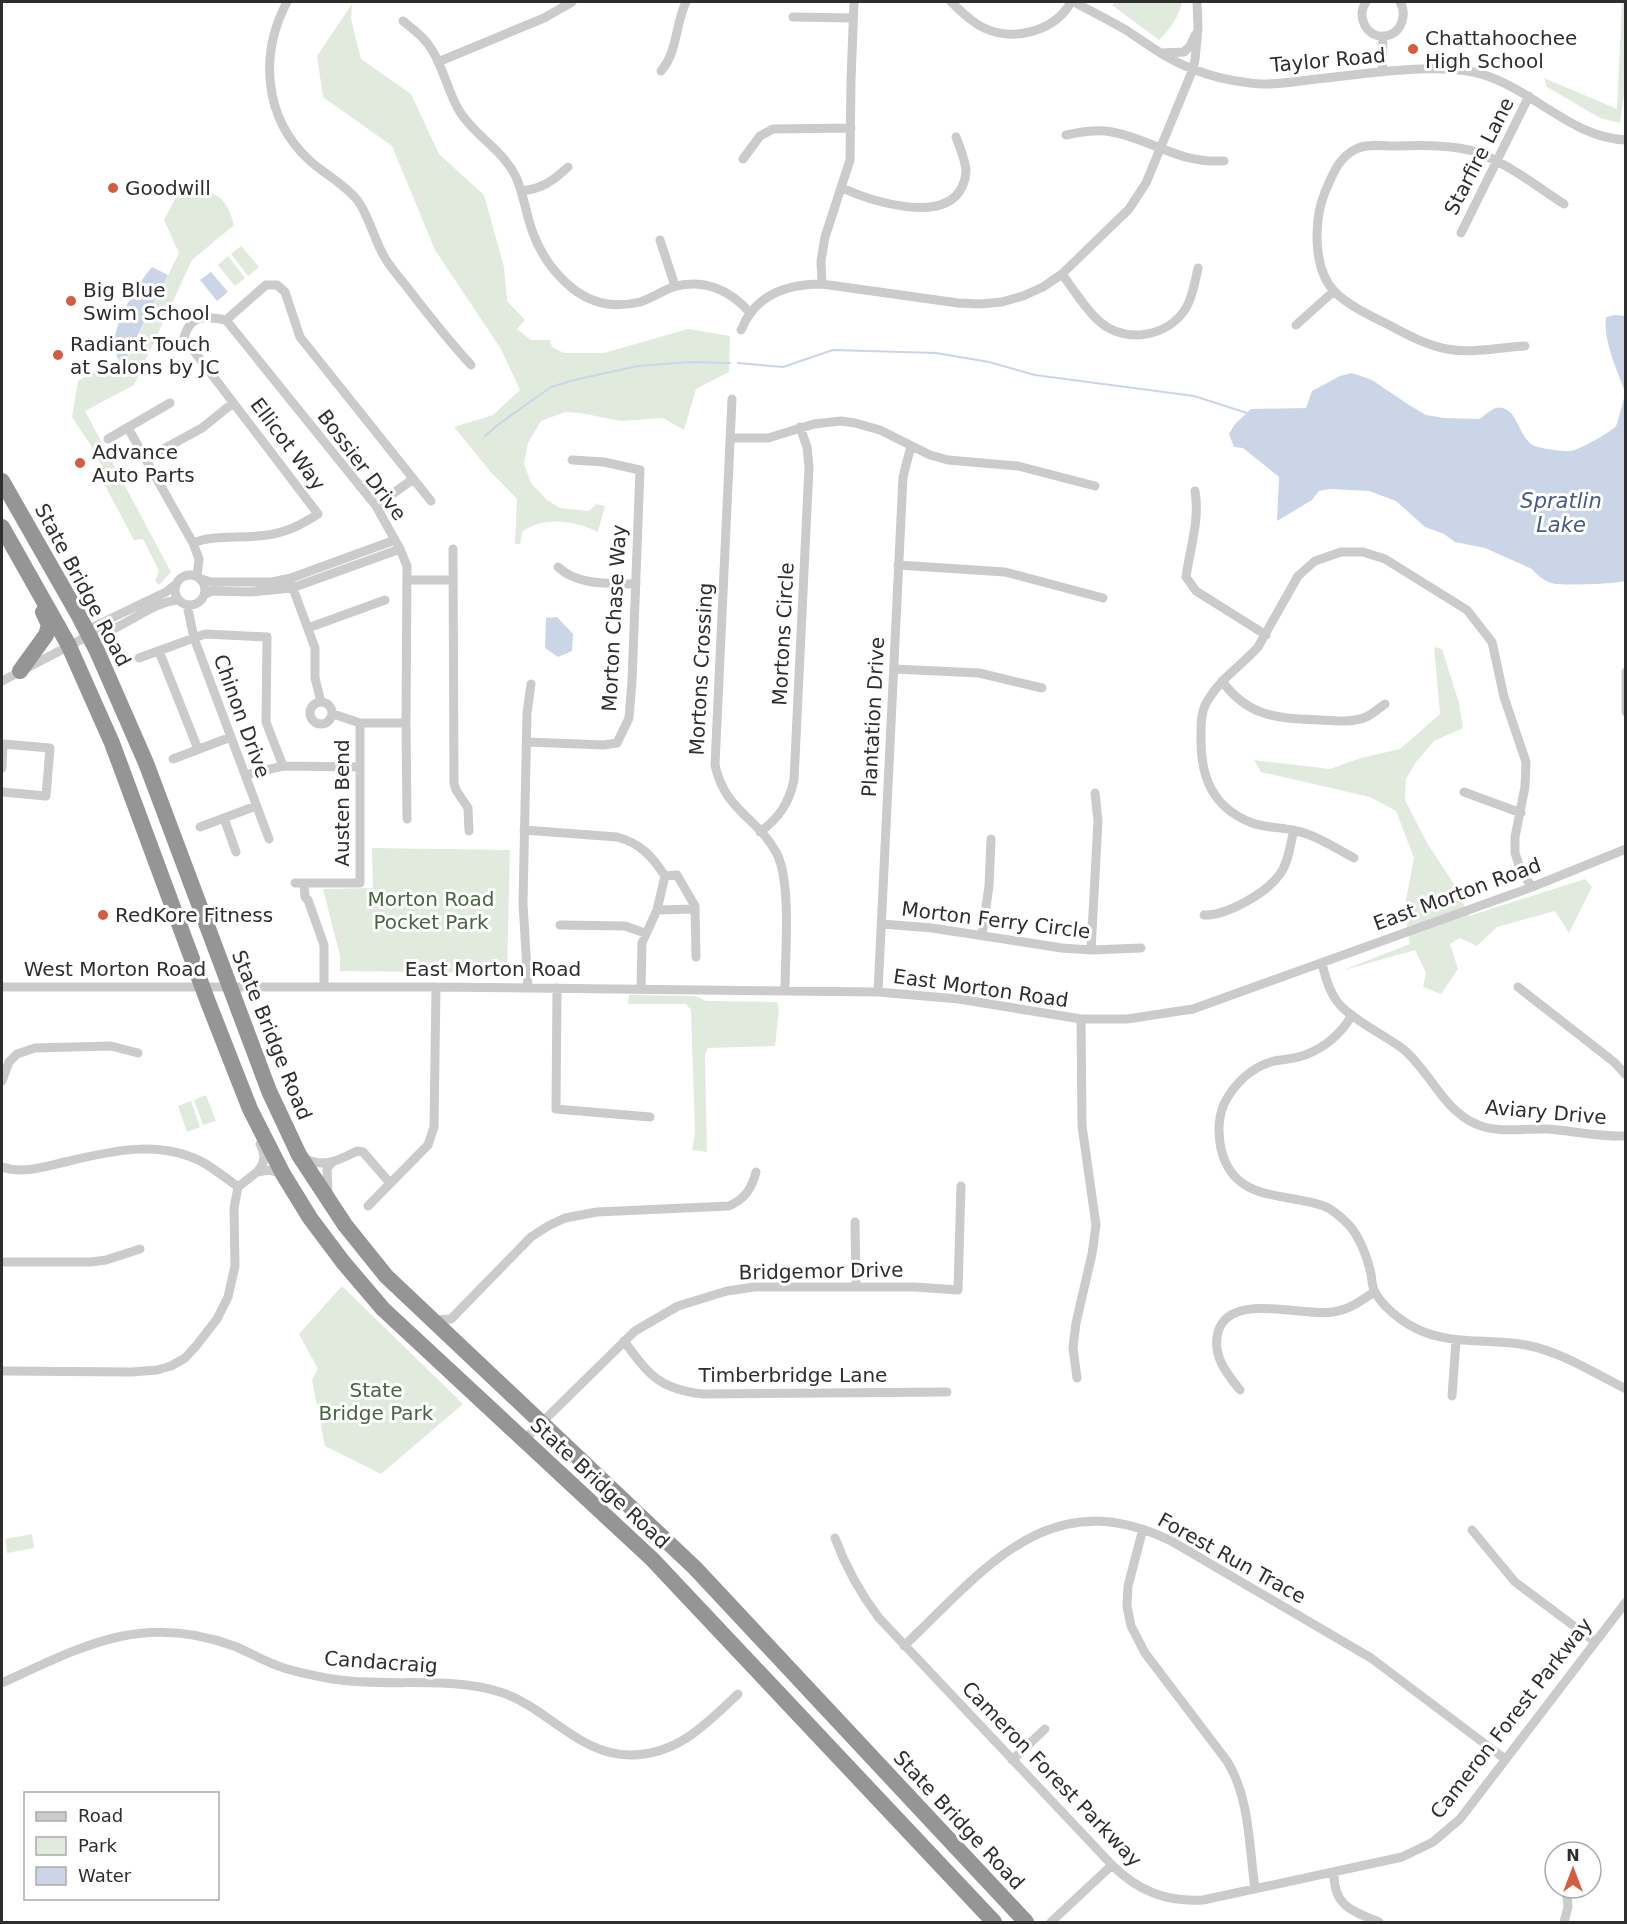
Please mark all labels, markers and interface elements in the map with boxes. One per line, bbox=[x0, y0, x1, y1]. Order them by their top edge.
place label: Chattahoochee High School bbox=[1425, 26, 1577, 73]
marker: Chattahoochee High School bbox=[1406, 42, 1420, 56]
street label: Taylor Road bbox=[1268, 43, 1387, 77]
street label: Starfire Lane bbox=[1439, 93, 1519, 219]
place label: Goodwill bbox=[125, 176, 211, 200]
marker: Goodwill bbox=[106, 181, 120, 195]
place label: Big Blue Swim School bbox=[83, 278, 210, 325]
marker: Big Blue Swim School bbox=[64, 294, 78, 308]
place label: Radiant Touch at Salons by JC bbox=[70, 332, 219, 379]
marker: Radiant Touch at Salons by JC bbox=[51, 348, 65, 362]
street label: Ellicot Way bbox=[246, 393, 331, 495]
street label: Bossier Drive bbox=[313, 405, 411, 525]
place label: Advance Auto Parts bbox=[92, 440, 195, 487]
marker: Advance Auto Parts bbox=[73, 456, 87, 470]
water label: Spratlin Lake bbox=[1520, 489, 1602, 537]
street label: State Bridge Road bbox=[30, 499, 136, 671]
street label: Morton Chase Way bbox=[597, 524, 631, 712]
street label: Mortons Circle bbox=[767, 562, 799, 706]
street label: Mortons Crossing bbox=[684, 582, 718, 756]
street label: Plantation Drive bbox=[857, 636, 889, 798]
street label: Chinon Drive bbox=[209, 651, 275, 781]
street label: Austen Bend bbox=[330, 739, 354, 867]
street label: East Morton Road bbox=[1370, 853, 1544, 935]
park label: Morton Road Pocket Park bbox=[367, 887, 495, 934]
street label: Morton Ferry Circle bbox=[900, 897, 1092, 943]
place label: RedKore Fitness bbox=[115, 903, 273, 927]
marker: RedKore Fitness bbox=[96, 908, 110, 922]
street label: State Bridge Road bbox=[227, 947, 317, 1123]
street label: West Morton Road bbox=[24, 957, 206, 981]
street label: East Morton Road bbox=[405, 957, 581, 981]
street label: East Morton Road bbox=[892, 964, 1070, 1012]
street label: Aviary Drive bbox=[1484, 1095, 1608, 1129]
street label: Bridgemor Drive bbox=[738, 1258, 904, 1284]
street label: Timberbridge Lane bbox=[698, 1363, 887, 1387]
park label: State Bridge Park bbox=[319, 1378, 434, 1425]
street label: State Bridge Road bbox=[526, 1412, 674, 1554]
street label: Forest Run Trace bbox=[1154, 1507, 1310, 1609]
street label: Cameron Forest Parkway bbox=[1425, 1613, 1597, 1823]
street label: Candacraig bbox=[324, 1646, 438, 1678]
street label: Cameron Forest Parkway bbox=[957, 1676, 1147, 1872]
street label: State Bridge Road bbox=[888, 1746, 1030, 1894]
legend bbox=[24, 1792, 219, 1900]
text: Road bbox=[78, 1805, 123, 1826]
text: Park bbox=[78, 1835, 117, 1856]
north arrow bbox=[1543, 1840, 1603, 1900]
text: N bbox=[1566, 1846, 1580, 1865]
text: Water bbox=[78, 1865, 132, 1886]

